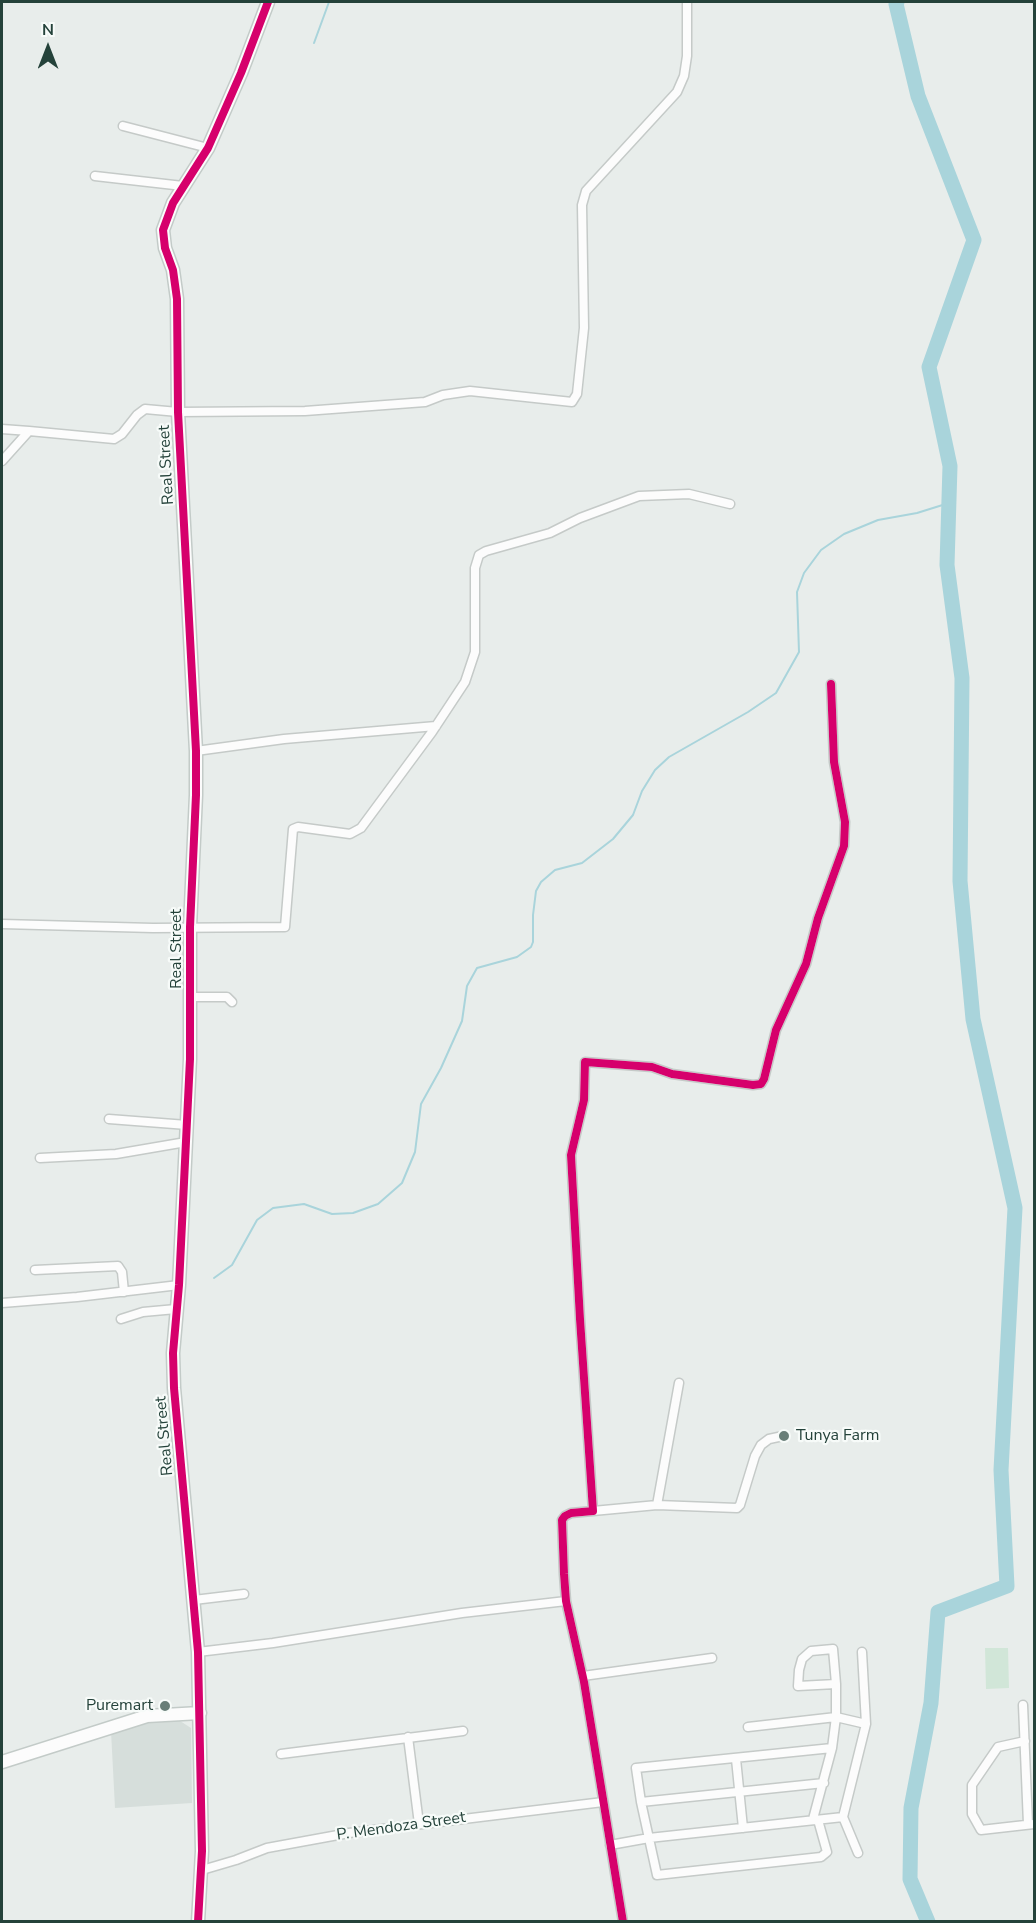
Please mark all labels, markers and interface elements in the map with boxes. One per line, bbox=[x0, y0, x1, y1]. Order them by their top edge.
north arrow bbox=[18, 18, 78, 78]
text: N bbox=[42, 19, 54, 41]
street label: Real Street bbox=[155, 425, 179, 505]
street label: Real Street bbox=[167, 909, 187, 989]
street label: Real Street bbox=[152, 1395, 178, 1477]
place label: Tunya Farm bbox=[796, 1426, 879, 1446]
marker: Tunya Farm bbox=[777, 1429, 791, 1443]
place label: Puremart bbox=[86, 1696, 153, 1716]
marker: Puremart bbox=[158, 1699, 172, 1713]
street label: P. Mendoza Street bbox=[335, 1808, 467, 1846]

